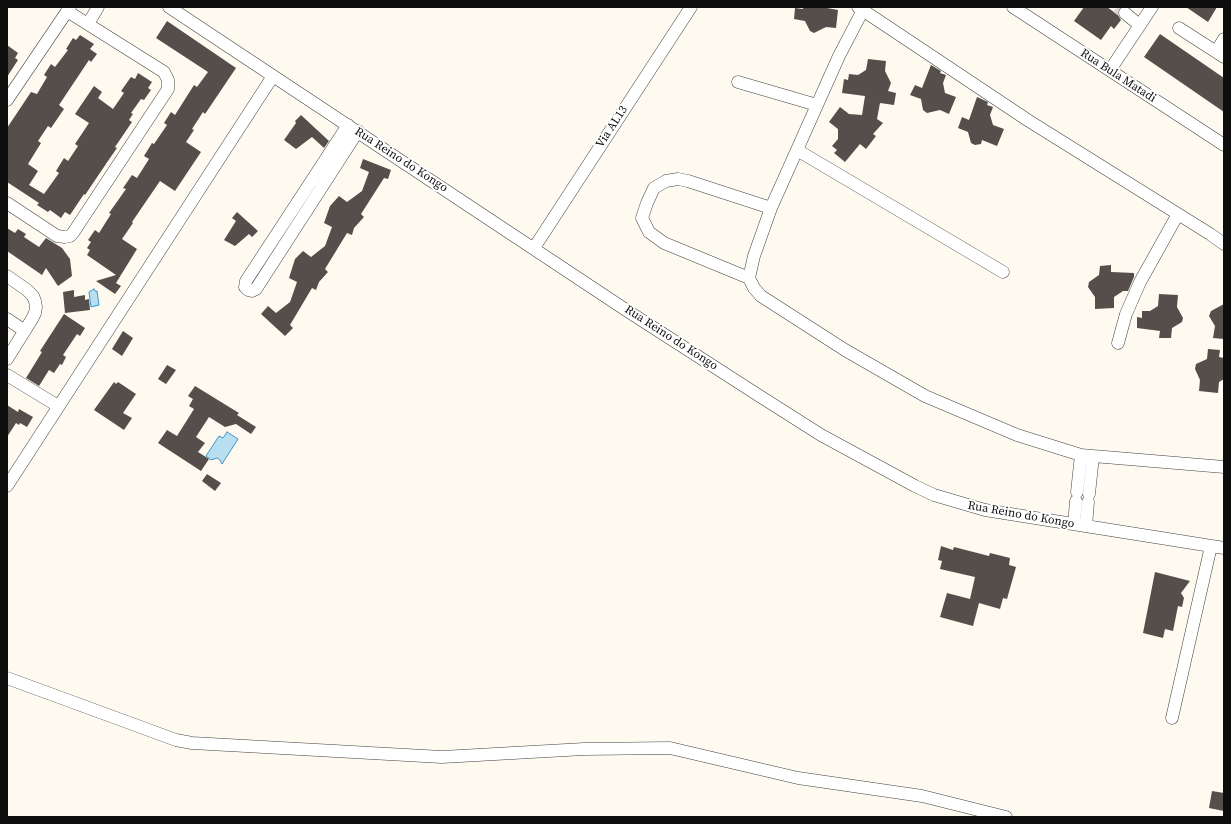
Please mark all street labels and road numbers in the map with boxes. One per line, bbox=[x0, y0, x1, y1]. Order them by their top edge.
street label: Rua Bula Matadi bbox=[1077, 46, 1159, 106]
street label: Via AL13 bbox=[593, 103, 631, 151]
street label: Rua Reino do Kongo bbox=[352, 125, 450, 195]
street label: Rua Reino do Kongo bbox=[622, 303, 720, 373]
street label: Rua Reino do Kongo bbox=[967, 499, 1075, 531]

